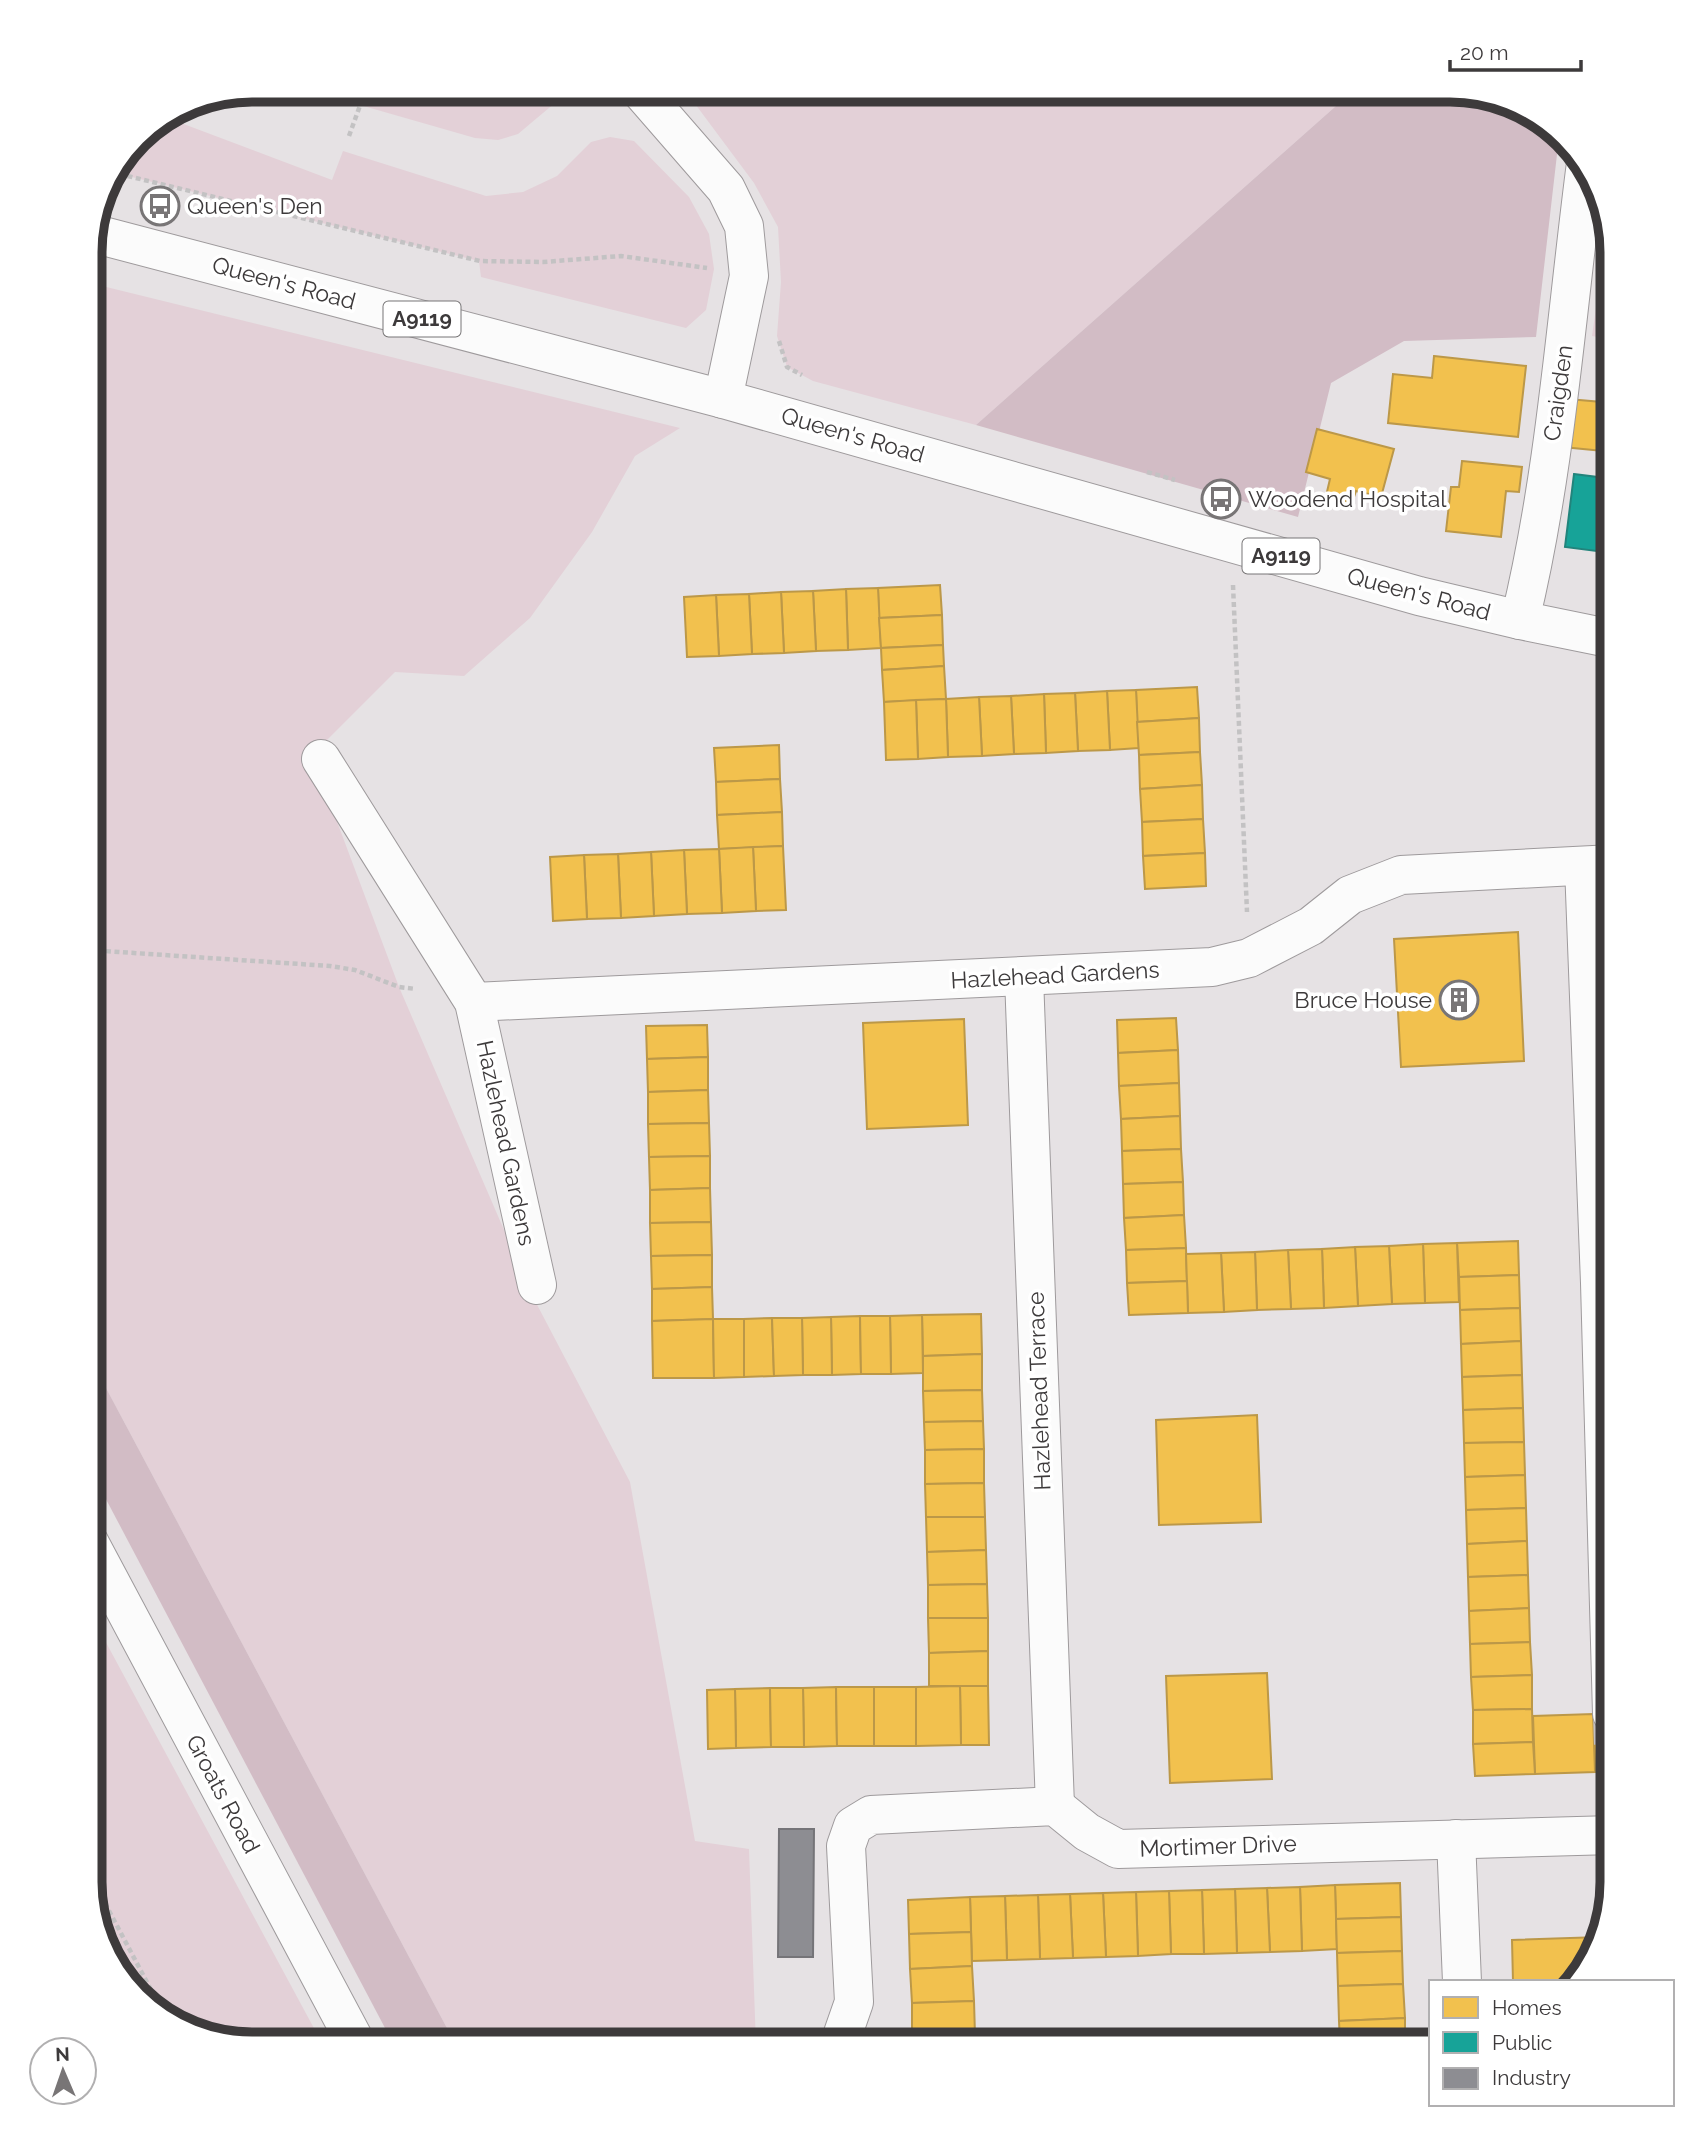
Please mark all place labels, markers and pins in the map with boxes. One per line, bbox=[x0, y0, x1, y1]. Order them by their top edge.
bus stop icon: Queen's Den bbox=[139, 185, 181, 227]
place label: Queen's Den bbox=[187, 192, 323, 219]
bus stop icon: Woodend Hospital bbox=[1200, 478, 1242, 520]
place label: Woodend Hospital bbox=[1248, 485, 1447, 512]
building icon: Bruce House bbox=[1438, 979, 1480, 1021]
place label: Bruce House bbox=[1294, 986, 1432, 1013]

